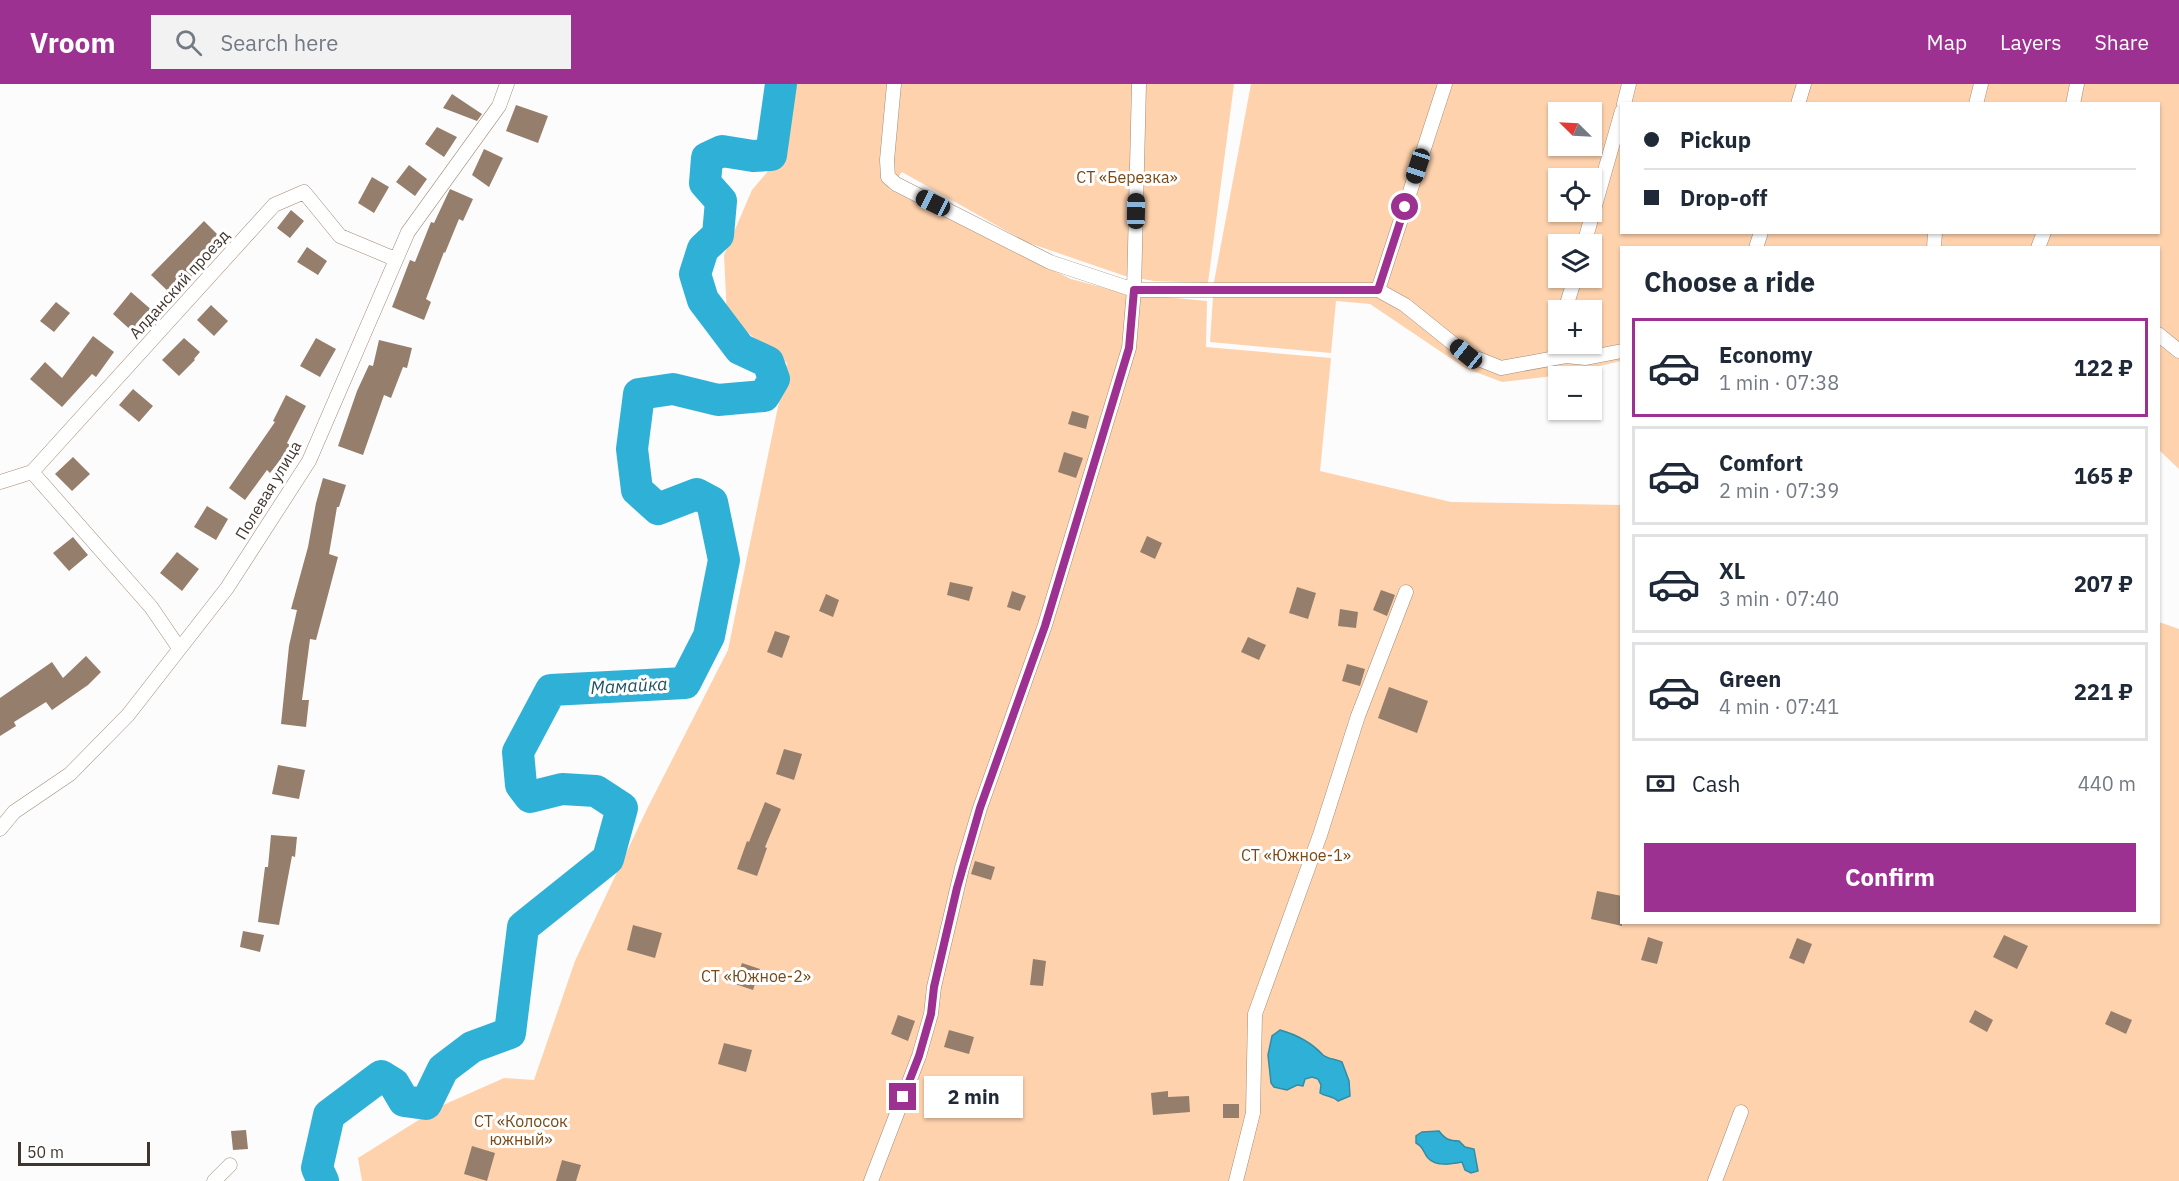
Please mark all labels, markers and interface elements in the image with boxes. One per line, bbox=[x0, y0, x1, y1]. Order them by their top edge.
search box bbox=[151, 15, 571, 69]
text: Vroom bbox=[30, 24, 115, 61]
icon: search bbox=[172, 26, 205, 59]
text: Search here bbox=[220, 28, 338, 57]
text: Map bbox=[1927, 28, 1967, 56]
text: Layers bbox=[2000, 28, 2062, 56]
text: Share bbox=[2095, 28, 2149, 56]
north arrow bbox=[1548, 102, 1602, 156]
map controls bbox=[1548, 102, 1602, 420]
text: Pickup bbox=[1680, 125, 1751, 154]
car bbox=[1404, 146, 1432, 186]
park label: СТ «Березка» bbox=[1076, 167, 1178, 187]
button: locate bbox=[1548, 168, 1602, 222]
text: Drop-off bbox=[1680, 183, 1767, 212]
car bbox=[913, 187, 953, 219]
car bbox=[1127, 193, 1145, 229]
route start bbox=[1391, 193, 1418, 220]
street label: Алданский проезд bbox=[125, 225, 234, 343]
button: layers bbox=[1548, 234, 1602, 288]
text: Choose a ride bbox=[1644, 264, 1815, 299]
button: + bbox=[1548, 300, 1602, 354]
car bbox=[1446, 336, 1486, 372]
text: Economy bbox=[1719, 340, 1813, 369]
icon: car bbox=[1647, 341, 1701, 395]
text: 122 ₽ bbox=[2074, 353, 2133, 382]
button: − bbox=[1548, 366, 1602, 420]
text: 1 min · 07:38 bbox=[1719, 369, 1839, 396]
street label: Полевая улица bbox=[231, 437, 306, 543]
text: Comfort bbox=[1719, 448, 1803, 477]
icon: car bbox=[1647, 449, 1701, 503]
text: 165 ₽ bbox=[2074, 461, 2133, 490]
text: 2 min · 07:39 bbox=[1719, 477, 1839, 504]
text: XL bbox=[1719, 556, 1745, 585]
icon: car bbox=[1647, 557, 1701, 611]
text: 207 ₽ bbox=[2074, 569, 2133, 598]
text: 3 min · 07:40 bbox=[1719, 585, 1839, 612]
text: Green bbox=[1719, 664, 1781, 693]
icon: car bbox=[1647, 665, 1701, 719]
water label: Мамайка bbox=[590, 672, 668, 699]
text: 221 ₽ bbox=[2074, 677, 2133, 706]
text: 4 min · 07:41 bbox=[1719, 693, 1839, 720]
icon: cash bbox=[1644, 767, 1677, 800]
text: Cash bbox=[1692, 769, 1741, 798]
text: 440 m bbox=[2078, 770, 2136, 797]
button: Confirm bbox=[1644, 843, 2136, 912]
park label: СТ «Южное-1» bbox=[1241, 845, 1351, 865]
park label: СТ «Южное-2» bbox=[701, 966, 811, 986]
callout: 2 min bbox=[924, 1076, 1023, 1118]
route end bbox=[889, 1083, 916, 1110]
text: 2 min bbox=[947, 1083, 1000, 1110]
park label: СТ «Колосок южный» bbox=[474, 1111, 568, 1149]
scale bar bbox=[18, 1139, 150, 1166]
text: 50 m bbox=[27, 1142, 64, 1162]

